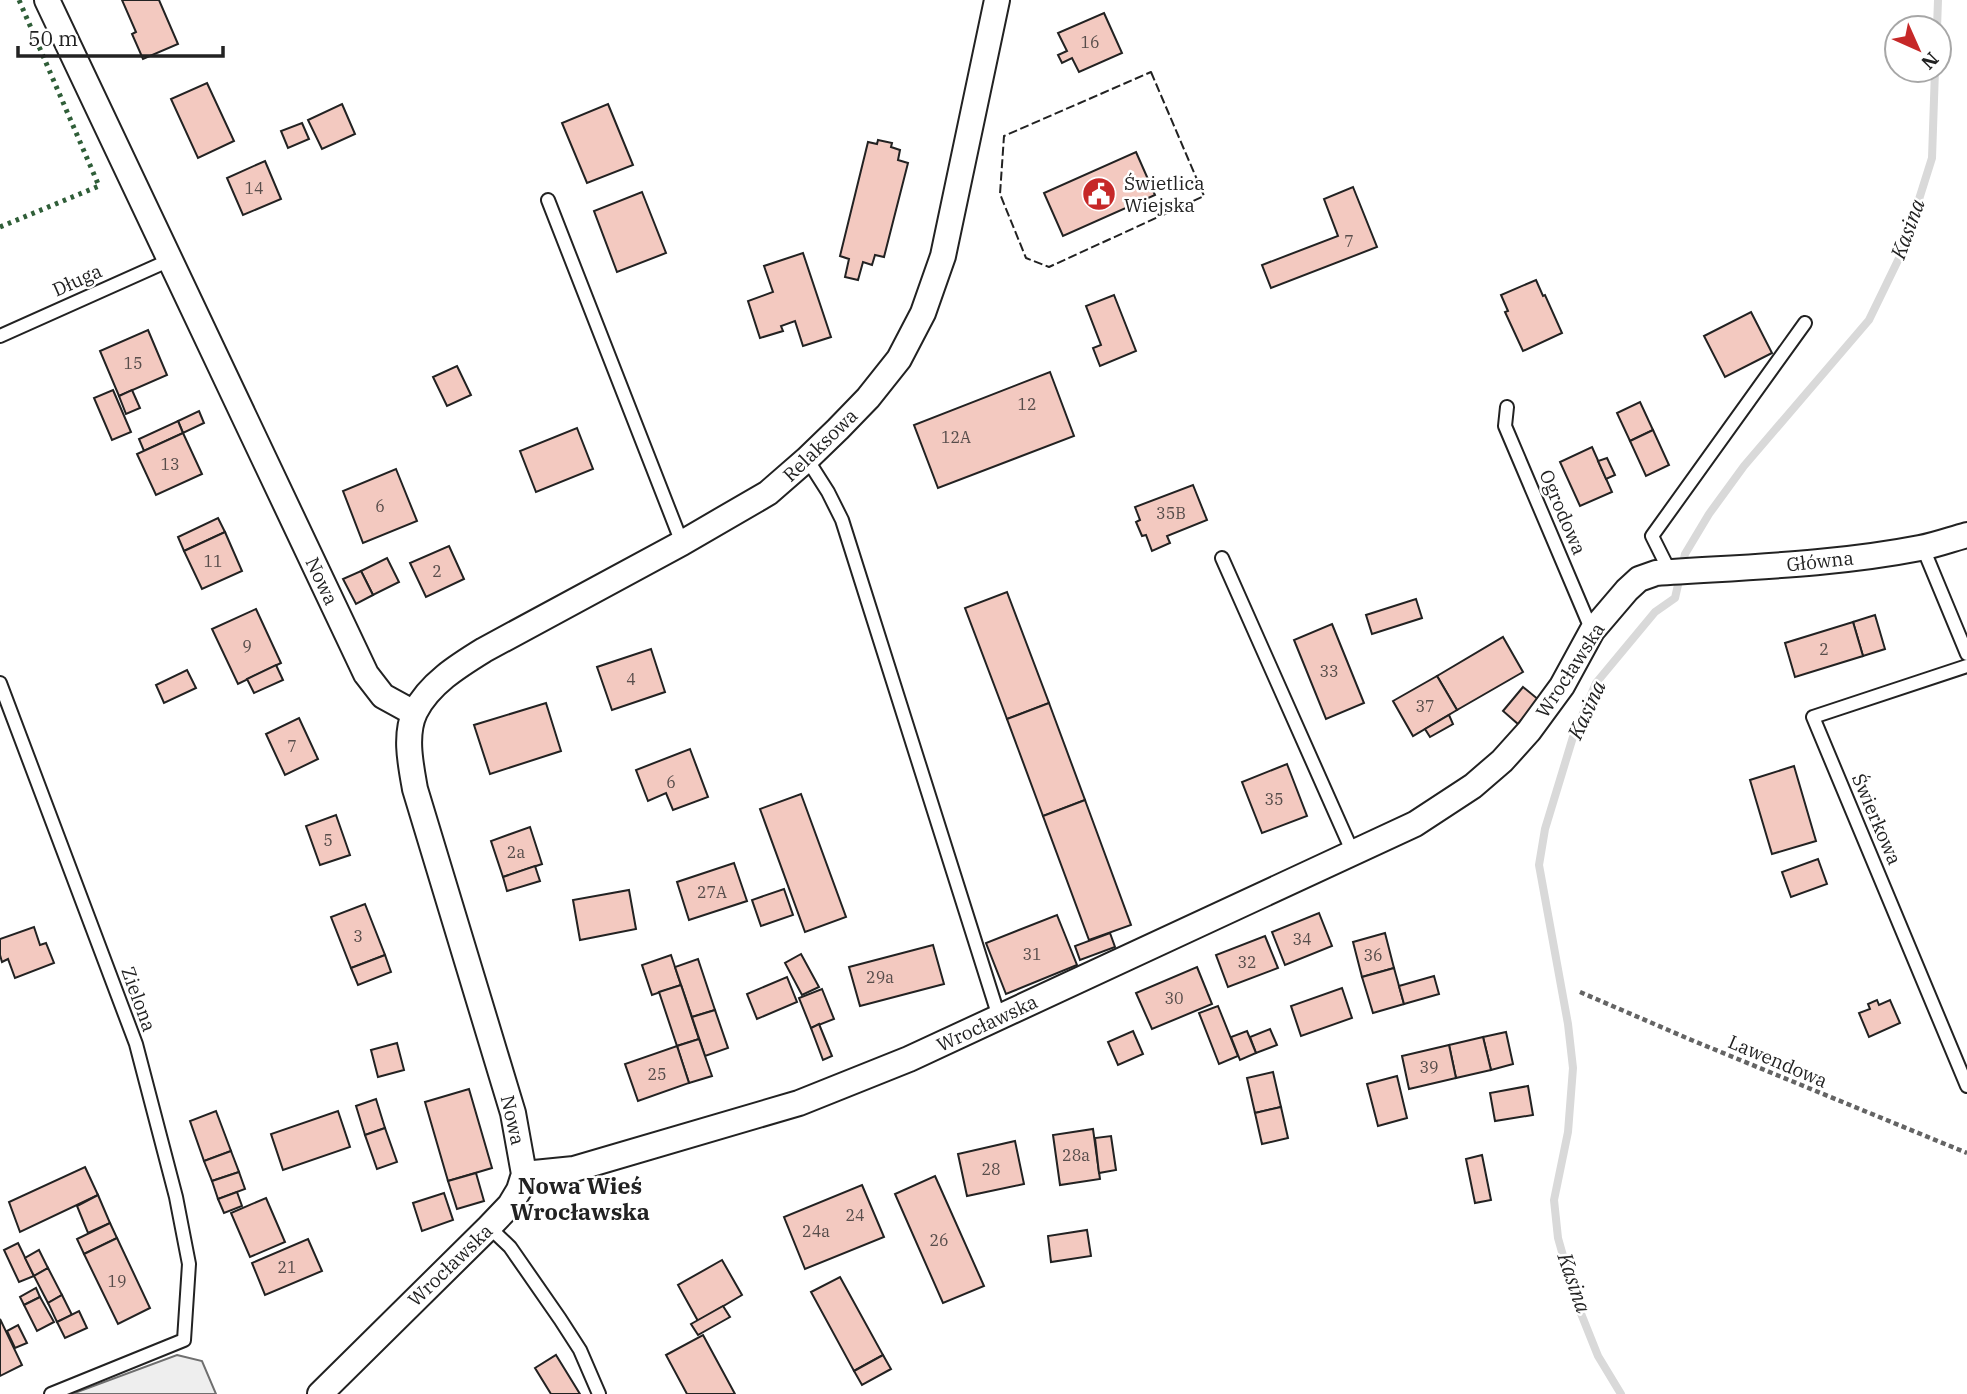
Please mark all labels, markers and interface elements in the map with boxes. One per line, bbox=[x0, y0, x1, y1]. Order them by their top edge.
scale bar bbox=[18, 14, 222, 58]
north arrow bbox=[1883, 14, 1953, 84]
text: 50 m bbox=[28, 24, 78, 52]
house number: 16 bbox=[1080, 32, 1100, 52]
text: N bbox=[1916, 47, 1944, 75]
place label: Świetlica Wiejska bbox=[1124, 171, 1205, 217]
public building icon: Świetlica Wiejska bbox=[1080, 175, 1118, 213]
house number: 14 bbox=[244, 178, 264, 198]
water label: Kasina bbox=[1883, 194, 1931, 264]
house number: 7 bbox=[1344, 231, 1354, 251]
street label: Długa bbox=[49, 259, 105, 301]
house number: 15 bbox=[123, 353, 143, 373]
house number: 12 bbox=[1017, 394, 1037, 414]
street label: Relaksowa bbox=[778, 403, 862, 487]
house number: 12A bbox=[941, 427, 971, 447]
house number: 13 bbox=[160, 454, 180, 474]
street label: Ogrodowa bbox=[1534, 466, 1592, 558]
house number: 6 bbox=[375, 496, 385, 516]
house number: 35B bbox=[1156, 503, 1186, 523]
street label: Główna bbox=[1785, 546, 1855, 576]
house number: 11 bbox=[203, 551, 223, 571]
street label: Nowa bbox=[301, 553, 343, 609]
house number: 2 bbox=[432, 561, 442, 581]
street label: Wrocławska bbox=[1530, 618, 1610, 722]
house number: 9 bbox=[242, 636, 252, 656]
house number: 2 bbox=[1819, 639, 1829, 659]
house number: 33 bbox=[1319, 661, 1339, 681]
house number: 4 bbox=[626, 669, 636, 689]
water label: Kasina bbox=[1560, 675, 1612, 744]
house number: 37 bbox=[1415, 696, 1435, 716]
house number: 7 bbox=[287, 736, 297, 756]
street label: Świerkowa bbox=[1847, 770, 1907, 868]
house number: 6 bbox=[666, 772, 676, 792]
house number: 35 bbox=[1264, 789, 1284, 809]
house number: 5 bbox=[323, 830, 333, 850]
house number: 2a bbox=[507, 842, 525, 862]
house number: 27A bbox=[697, 882, 727, 902]
house number: 3 bbox=[353, 926, 363, 946]
house number: 34 bbox=[1292, 929, 1312, 949]
house number: 31 bbox=[1022, 944, 1042, 964]
house number: 36 bbox=[1363, 945, 1383, 965]
house number: 32 bbox=[1237, 952, 1257, 972]
street label: Zielona bbox=[116, 963, 162, 1035]
house number: 29a bbox=[866, 967, 894, 987]
house number: 30 bbox=[1164, 988, 1184, 1008]
street label: Wrocławska bbox=[933, 989, 1041, 1057]
street label: Lawendowa bbox=[1725, 1029, 1831, 1093]
house number: 39 bbox=[1419, 1057, 1439, 1077]
house number: 25 bbox=[647, 1064, 667, 1084]
street label: Nowa bbox=[496, 1093, 530, 1147]
house number: 28a bbox=[1062, 1145, 1090, 1165]
house number: 28 bbox=[981, 1159, 1001, 1179]
district label: Nowa Wieś Wrocławska bbox=[510, 1170, 650, 1226]
house number: 24 bbox=[845, 1205, 865, 1225]
street label: Wrocławska bbox=[403, 1219, 497, 1311]
house number: 24a bbox=[802, 1221, 830, 1241]
house number: 26 bbox=[929, 1230, 949, 1250]
water label: Kasina bbox=[1551, 1248, 1598, 1317]
house number: 21 bbox=[277, 1257, 297, 1277]
house number: 19 bbox=[107, 1271, 127, 1291]

